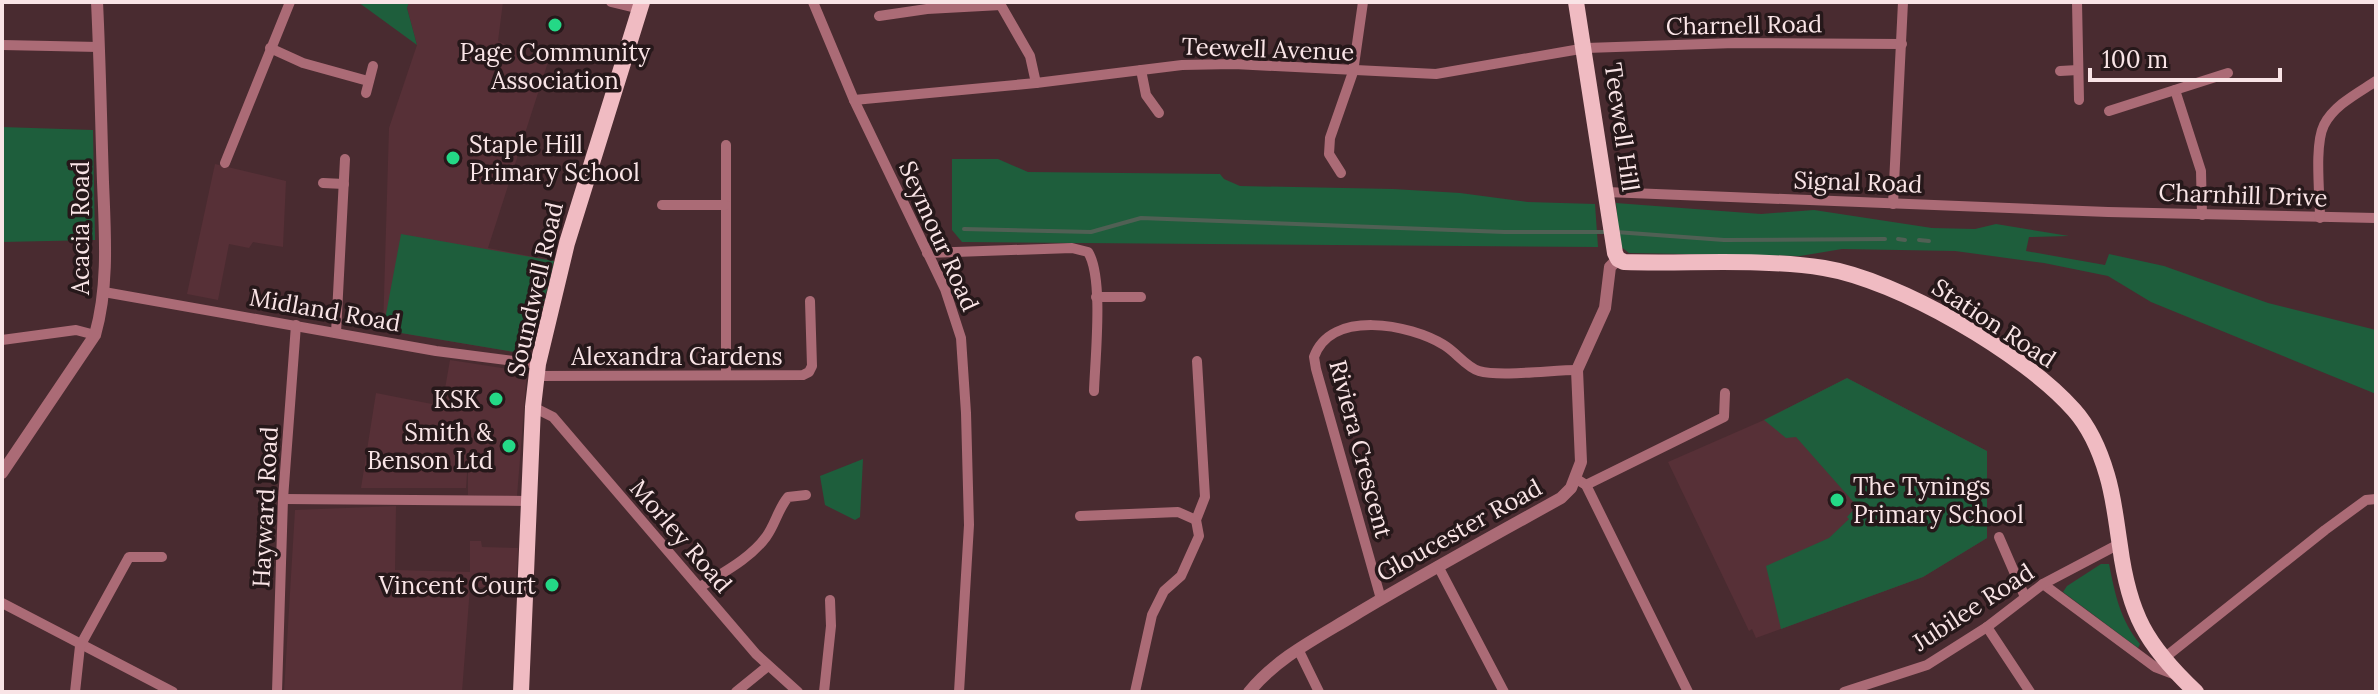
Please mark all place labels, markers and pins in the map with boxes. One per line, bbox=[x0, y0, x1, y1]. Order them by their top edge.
marker: Page Community Association bbox=[546, 16, 564, 34]
place label: Page Community Association bbox=[460, 37, 651, 96]
place label: Staple Hill Primary School bbox=[469, 129, 640, 188]
marker: Staple Hill Primary School bbox=[444, 149, 462, 167]
place label: KSK bbox=[434, 384, 481, 415]
marker: KSK bbox=[487, 390, 505, 408]
place label: Smith & Benson Ltd bbox=[367, 417, 493, 476]
marker: Smith & Benson Ltd bbox=[500, 437, 518, 455]
place label: The Tynings Primary School bbox=[1853, 471, 2024, 530]
marker: The Tynings Primary School bbox=[1828, 491, 1846, 509]
place label: Vincent Court bbox=[378, 570, 537, 601]
marker: Vincent Court bbox=[543, 576, 561, 594]

